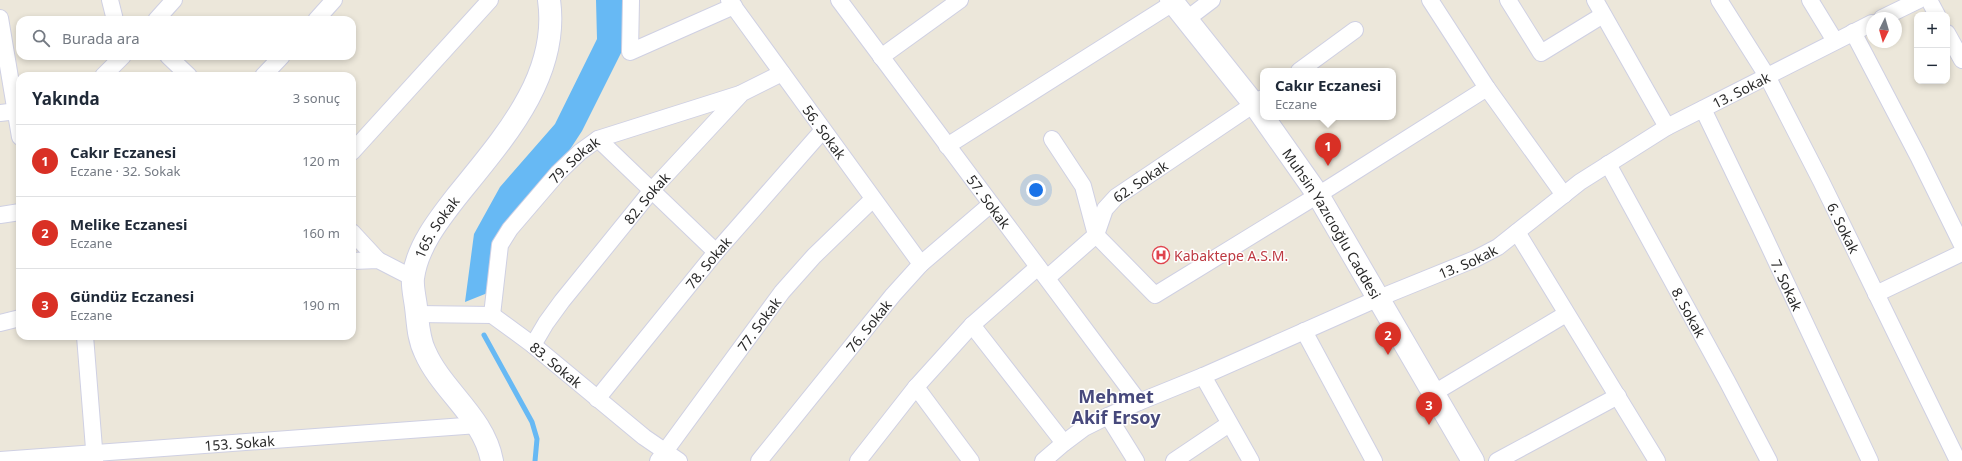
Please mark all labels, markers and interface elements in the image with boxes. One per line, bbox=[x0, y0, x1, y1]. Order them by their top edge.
north arrow bbox=[1866, 12, 1902, 48]
map controls bbox=[1914, 12, 1950, 84]
button: + bbox=[1914, 12, 1950, 48]
search box bbox=[16, 16, 356, 60]
icon: search bbox=[30, 27, 52, 49]
text: Burada ara bbox=[62, 28, 140, 48]
button: − bbox=[1914, 48, 1950, 84]
street label: 13. Sokak bbox=[1709, 67, 1773, 112]
popup bbox=[1260, 68, 1396, 120]
text: Cakır Eczanesi bbox=[1275, 75, 1381, 95]
text: Yakında bbox=[32, 87, 100, 110]
text: 3 sonuç bbox=[293, 89, 340, 107]
text: Eczane bbox=[1275, 95, 1317, 113]
street label: 56. Sokak bbox=[799, 101, 851, 163]
street label: 79. Sokak bbox=[544, 131, 604, 187]
pin: 1 bbox=[1315, 133, 1341, 166]
text: Cakır Eczanesi bbox=[70, 142, 176, 162]
street label: Muhsin Yazıcıoğlu Caddesi bbox=[1279, 144, 1386, 302]
text: 1 bbox=[41, 152, 49, 170]
text: 120 m bbox=[302, 152, 340, 170]
street label: 62. Sokak bbox=[1109, 155, 1172, 206]
text: Eczane · 32. Sokak bbox=[70, 162, 180, 180]
street label: 82. Sokak bbox=[619, 167, 674, 228]
street label: 57. Sokak bbox=[963, 170, 1016, 232]
your location bbox=[1026, 180, 1046, 200]
street label: 165. Sokak bbox=[409, 191, 463, 261]
street label: 6. Sokak bbox=[1823, 199, 1865, 257]
text: Melike Eczanesi bbox=[70, 214, 187, 234]
text: 2 bbox=[41, 224, 49, 242]
text: 160 m bbox=[302, 224, 340, 242]
street label: 78. Sokak bbox=[681, 232, 735, 292]
text: Eczane bbox=[70, 234, 112, 252]
street label: 13. Sokak bbox=[1435, 239, 1501, 282]
hospital icon: Kabaktepe A.S.M. bbox=[1151, 245, 1171, 265]
place label: Kabaktepe A.S.M. bbox=[1174, 246, 1288, 265]
street label: 7. Sokak bbox=[1767, 256, 1808, 314]
street label: 8. Sokak bbox=[1668, 284, 1711, 341]
text: Gündüz Eczanesi bbox=[70, 286, 194, 306]
street label: 77. Sokak bbox=[732, 293, 785, 355]
street label: 76. Sokak bbox=[841, 295, 896, 356]
text: 3 bbox=[41, 296, 49, 314]
text: 190 m bbox=[302, 296, 340, 314]
text: Eczane bbox=[70, 306, 112, 324]
pin: 2 bbox=[1375, 322, 1401, 355]
street label: 83. Sokak bbox=[526, 337, 587, 392]
district label: Mehmet Akif Ersoy bbox=[1072, 384, 1161, 429]
pin: 3 bbox=[1416, 392, 1442, 425]
street label: 153. Sokak bbox=[204, 430, 276, 455]

